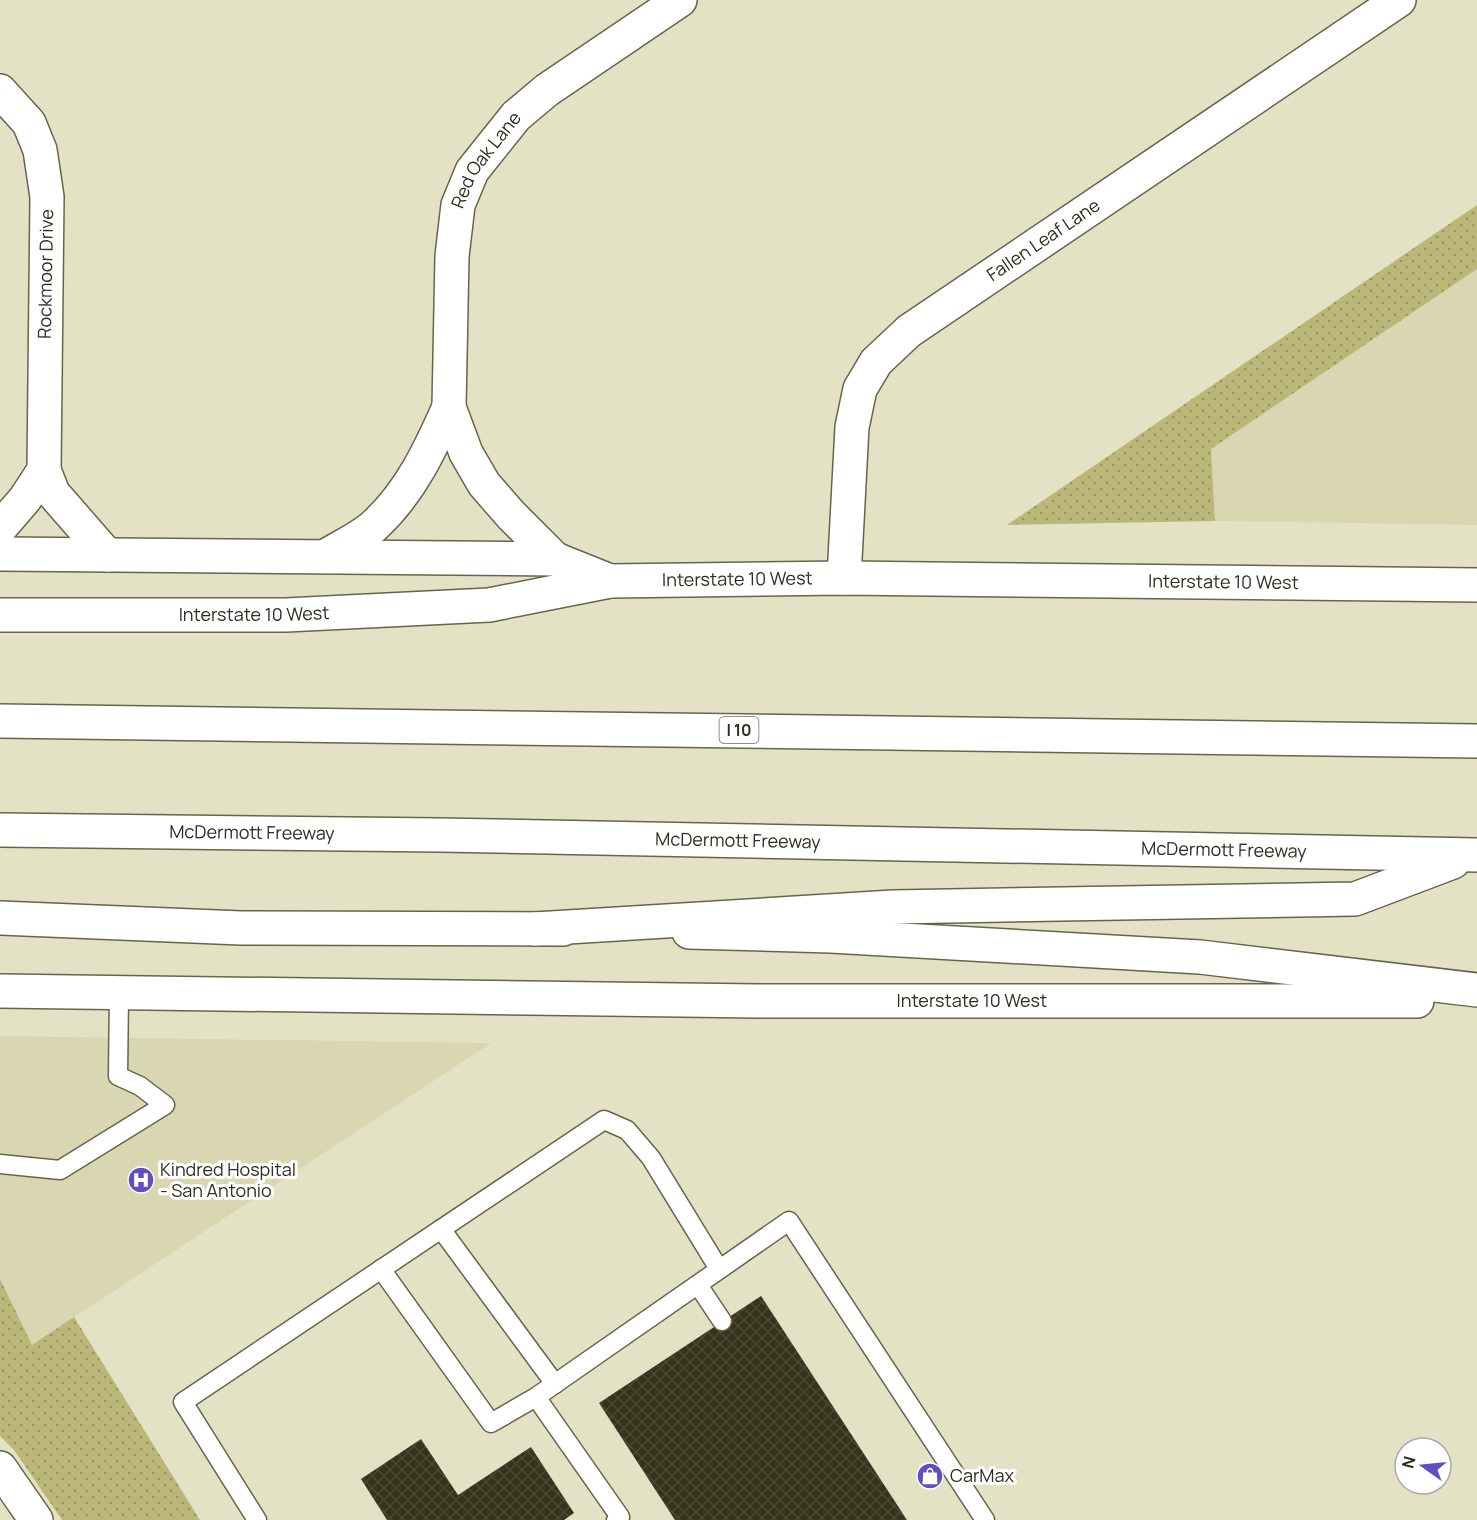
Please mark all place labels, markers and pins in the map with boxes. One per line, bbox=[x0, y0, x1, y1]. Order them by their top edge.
place label: Kindred Hospital - San Antonio bbox=[160, 1157, 296, 1202]
hospital icon: Kindred Hospital - San Antonio bbox=[126, 1165, 156, 1195]
shop icon: CarMax bbox=[915, 1461, 945, 1491]
place label: CarMax bbox=[950, 1463, 1014, 1487]

